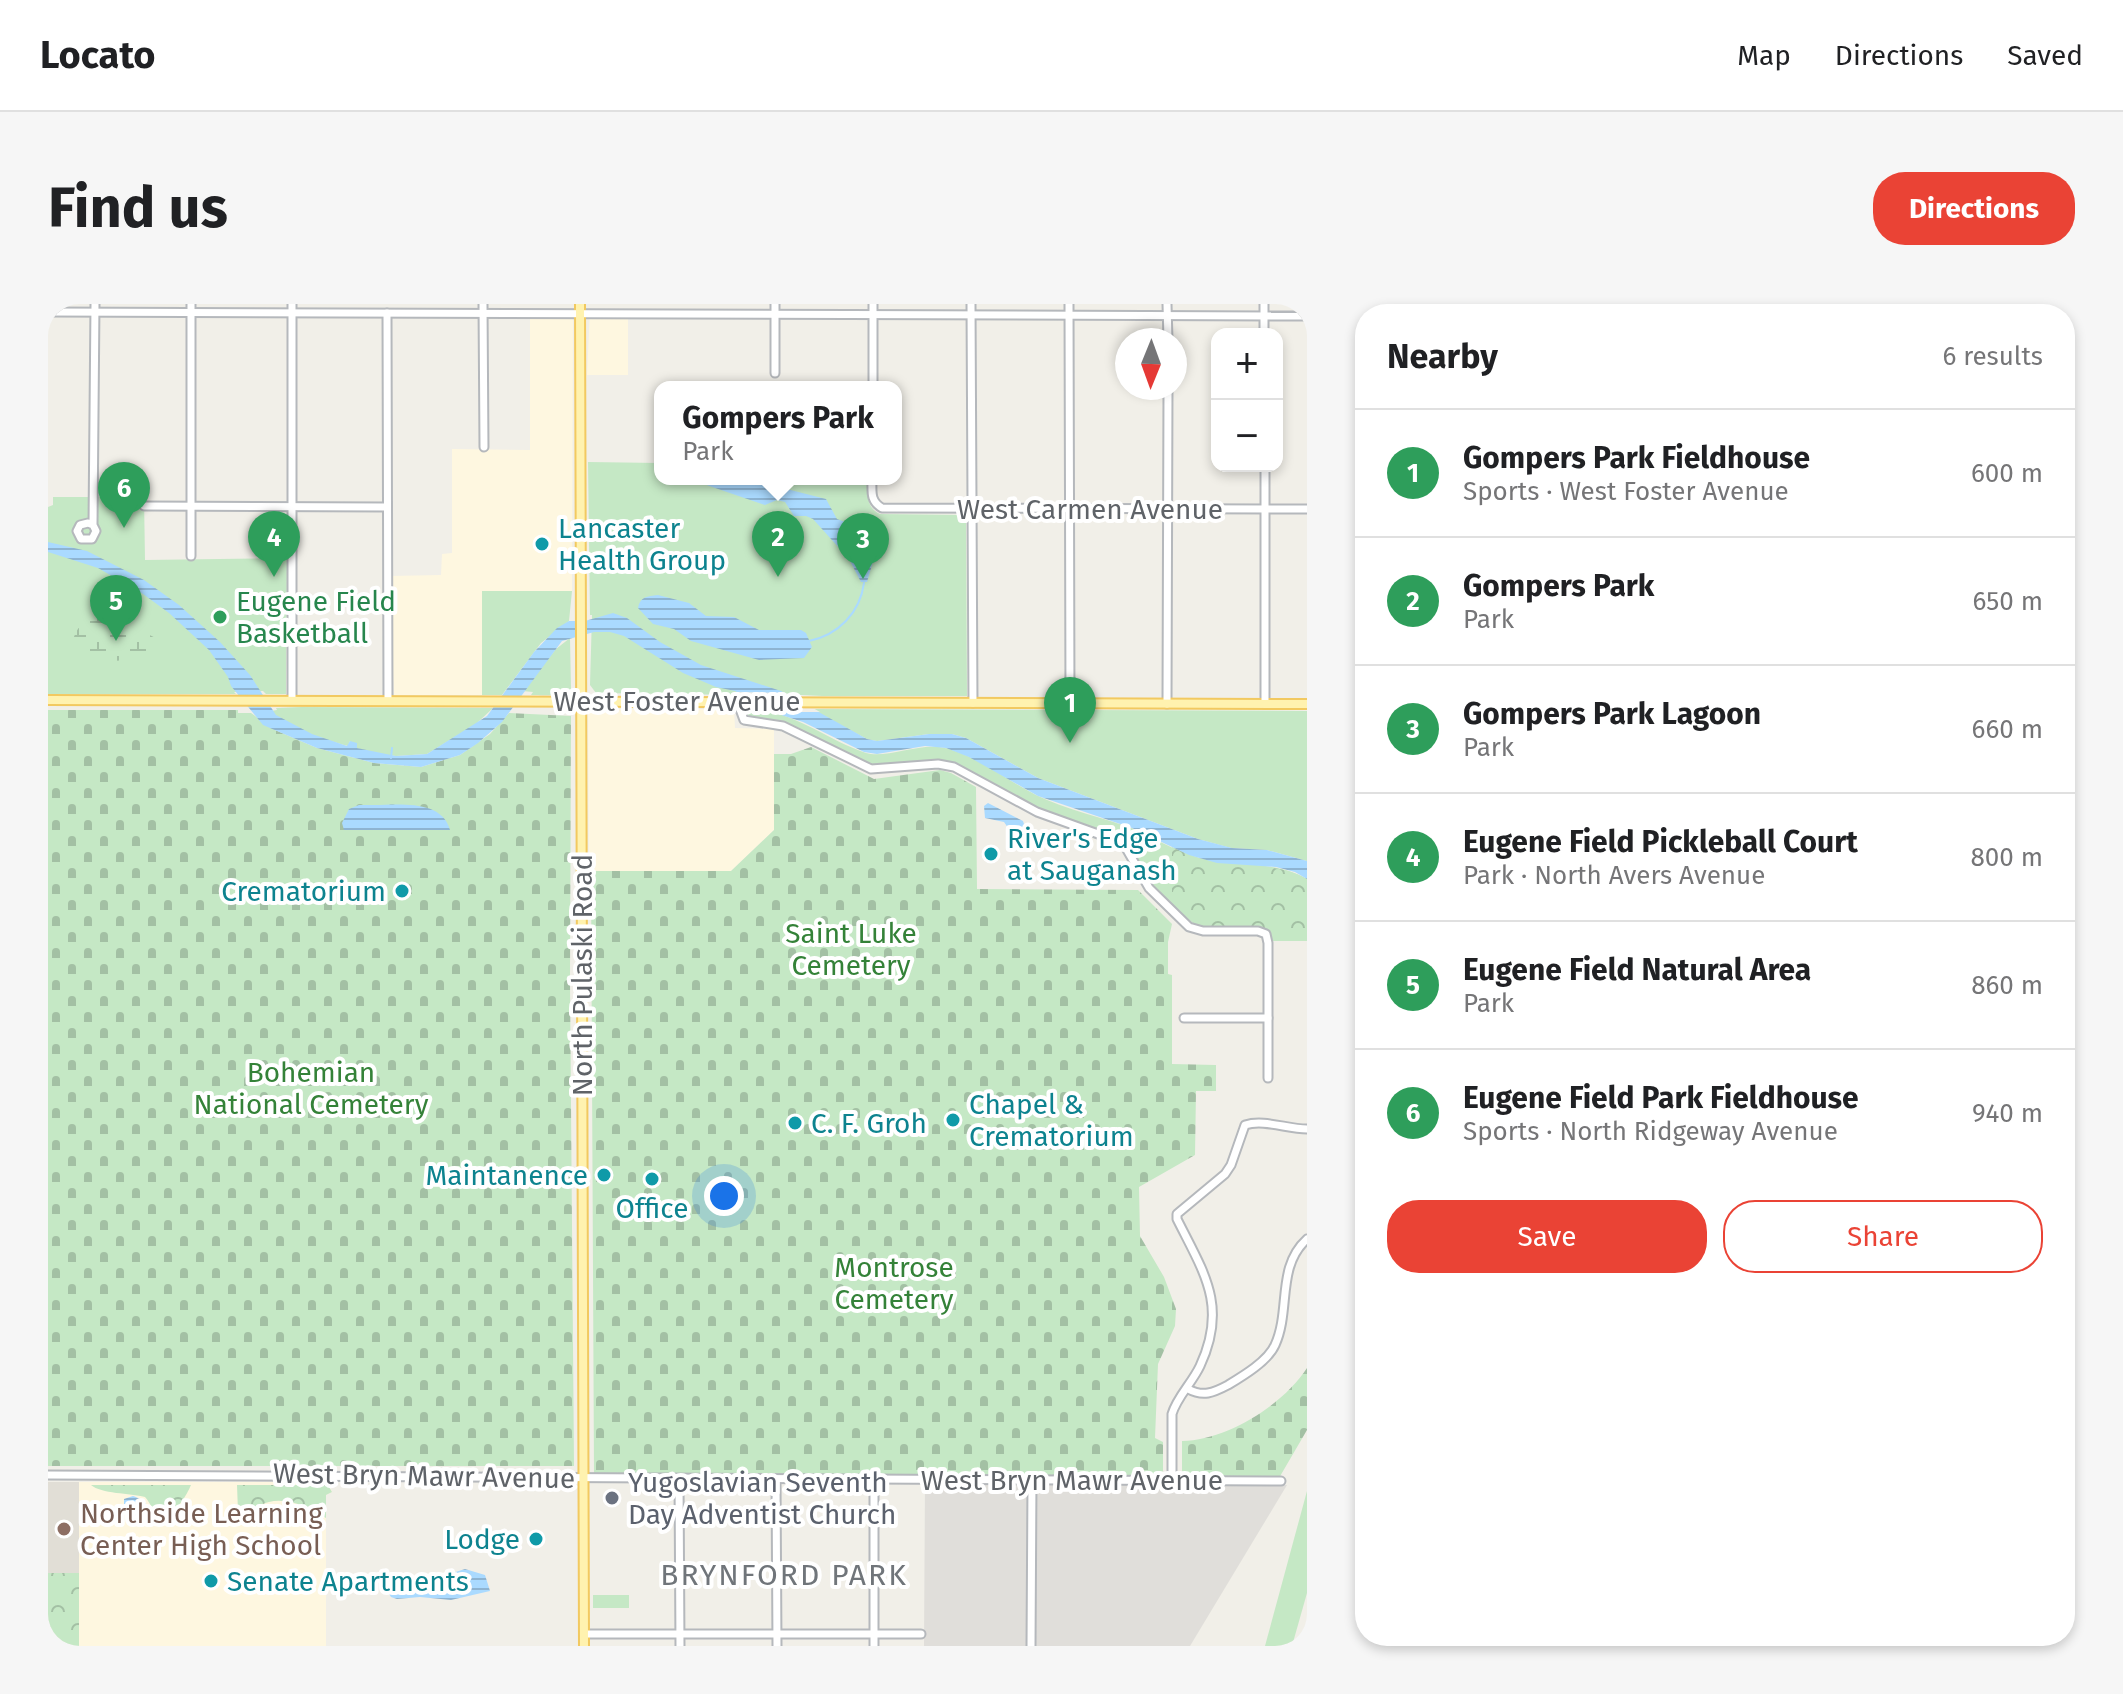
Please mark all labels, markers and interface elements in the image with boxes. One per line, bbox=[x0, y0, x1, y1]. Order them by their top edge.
text: Locato bbox=[40, 32, 156, 78]
text: Map bbox=[1737, 39, 1791, 72]
text: Directions bbox=[1835, 39, 1963, 72]
text: Saved bbox=[2007, 39, 2083, 72]
button: Directions bbox=[1873, 172, 2075, 245]
text: Find us bbox=[48, 175, 228, 242]
north arrow bbox=[1115, 328, 1187, 400]
map controls bbox=[1211, 328, 1283, 472]
button: + bbox=[1211, 328, 1283, 400]
text: Nearby bbox=[1387, 336, 1498, 377]
text: 6 results bbox=[1942, 341, 2043, 372]
popup bbox=[654, 381, 902, 485]
text: Gompers Park bbox=[682, 400, 874, 436]
button: − bbox=[1211, 400, 1283, 472]
text: Park bbox=[682, 436, 733, 467]
text: Gompers Park Fieldhouse bbox=[1463, 440, 1810, 476]
text: 1 bbox=[1407, 458, 1419, 489]
text: 600 m bbox=[1971, 458, 2043, 489]
pin: 6 bbox=[98, 462, 150, 528]
text: Sports · West Foster Avenue bbox=[1463, 476, 1789, 507]
street label: West Carmen Avenue bbox=[957, 493, 1223, 526]
pin: 4 bbox=[248, 511, 300, 577]
pin: 2 bbox=[752, 511, 804, 577]
place label: Lancaster Health Group bbox=[558, 512, 726, 577]
pin: 3 bbox=[837, 513, 889, 579]
marker: Lancaster Health Group bbox=[533, 535, 551, 553]
text: Gompers Park bbox=[1463, 568, 1654, 604]
pin: 5 bbox=[90, 575, 142, 641]
place label: Eugene Field Basketball bbox=[236, 585, 396, 650]
text: 2 bbox=[1406, 586, 1420, 617]
text: 650 m bbox=[1973, 586, 2043, 617]
text: Park bbox=[1463, 604, 1514, 635]
marker: Eugene Field Basketball bbox=[211, 608, 229, 626]
pin: 1 bbox=[1044, 677, 1096, 743]
street label: West Foster Avenue bbox=[553, 685, 801, 718]
text: Gompers Park Lagoon bbox=[1463, 696, 1761, 732]
text: 3 bbox=[1406, 714, 1420, 745]
text: 660 m bbox=[1972, 714, 2043, 745]
text: Park bbox=[1463, 732, 1514, 763]
place label: River's Edge at Sauganash bbox=[1007, 822, 1177, 887]
text: Eugene Field Pickleball Court bbox=[1463, 824, 1858, 860]
text: 4 bbox=[1406, 842, 1420, 873]
text: 800 m bbox=[1970, 842, 2043, 873]
marker: River's Edge at Sauganash bbox=[982, 845, 1000, 863]
street label: North Pulaski Road bbox=[566, 854, 599, 1096]
text: Park · North Avers Avenue bbox=[1463, 860, 1765, 891]
place label: Crematorium bbox=[221, 875, 386, 908]
marker: Crematorium bbox=[393, 882, 411, 900]
park label: Saint Luke Cemetery bbox=[785, 917, 917, 982]
text: Eugene Field Natural Area bbox=[1463, 952, 1811, 988]
text: 5 bbox=[1406, 970, 1420, 1001]
text: 860 m bbox=[1971, 970, 2043, 1001]
text: Park bbox=[1463, 988, 1514, 1019]
park label: Bohemian National Cemetery bbox=[194, 1056, 429, 1121]
text: Eugene Field Park Fieldhouse bbox=[1463, 1080, 1859, 1116]
place label: Chapel & Crematorium bbox=[969, 1088, 1134, 1153]
text: 6 bbox=[1406, 1098, 1420, 1129]
text: 940 m bbox=[1972, 1098, 2043, 1129]
place label: C. F. Groh bbox=[811, 1107, 927, 1140]
marker: Chapel & Crematorium bbox=[944, 1111, 962, 1129]
marker: C. F. Groh bbox=[786, 1114, 804, 1132]
text: Sports · North Ridgeway Avenue bbox=[1463, 1116, 1838, 1147]
place label: Maintanence bbox=[425, 1159, 588, 1192]
marker: Maintanence bbox=[595, 1166, 613, 1184]
marker: Office bbox=[643, 1170, 661, 1188]
your location bbox=[704, 1176, 744, 1216]
place label: Office bbox=[616, 1192, 688, 1225]
button: Save bbox=[1387, 1200, 1707, 1273]
button: Share bbox=[1723, 1200, 2043, 1273]
park label: Montrose Cemetery bbox=[834, 1251, 954, 1316]
street label: West Bryn Mawr Avenue bbox=[273, 1457, 575, 1495]
street label: West Bryn Mawr Avenue bbox=[921, 1464, 1223, 1497]
place label: Yugoslavian Seventh Day Adventist Church bbox=[628, 1466, 896, 1531]
marker: Yugoslavian Seventh Day Adventist Church bbox=[603, 1489, 621, 1507]
place label: Northside Learning Center High School bbox=[80, 1497, 323, 1562]
marker: Northside Learning Center High School bbox=[55, 1520, 73, 1538]
place label: Lodge bbox=[444, 1523, 520, 1556]
marker: Lodge bbox=[527, 1530, 545, 1548]
district label: BRYNFORD PARK bbox=[660, 1557, 908, 1593]
place label: Senate Apartments bbox=[227, 1565, 469, 1598]
marker: Senate Apartments bbox=[202, 1572, 220, 1590]

